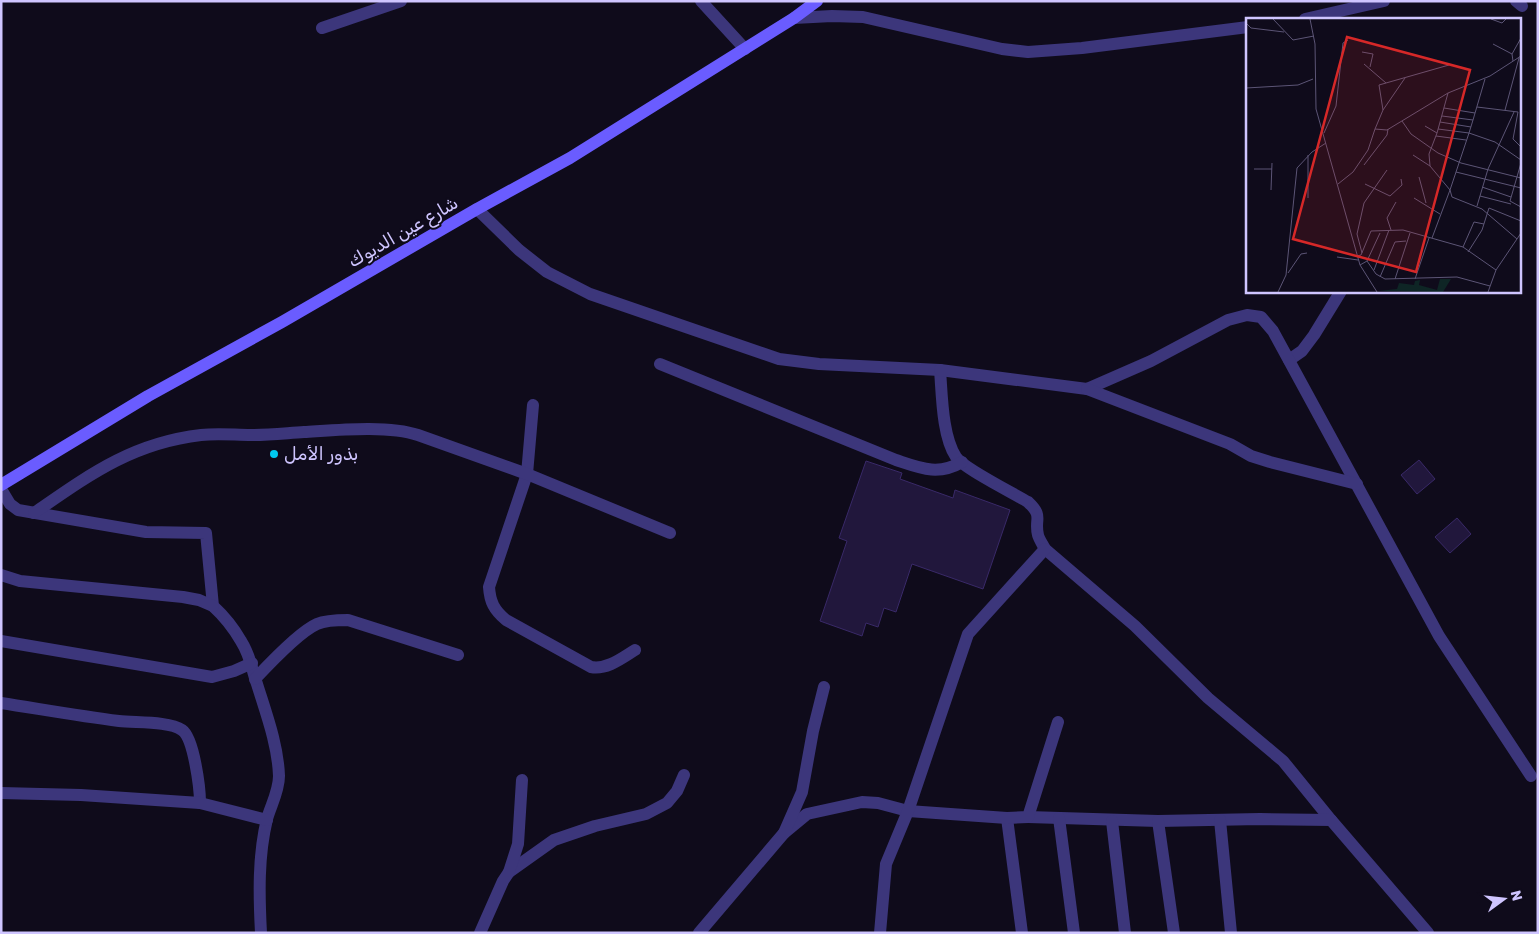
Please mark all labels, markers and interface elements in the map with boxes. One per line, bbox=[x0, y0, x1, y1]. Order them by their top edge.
inset map bbox=[1246, 18, 1522, 292]
street label: شارع عين الديوك bbox=[344, 192, 463, 273]
place label: بذور الأمل bbox=[284, 443, 358, 465]
marker: بذور الأمل bbox=[268, 448, 280, 460]
north arrow bbox=[1479, 874, 1529, 924]
text: N bbox=[1507, 889, 1526, 903]

